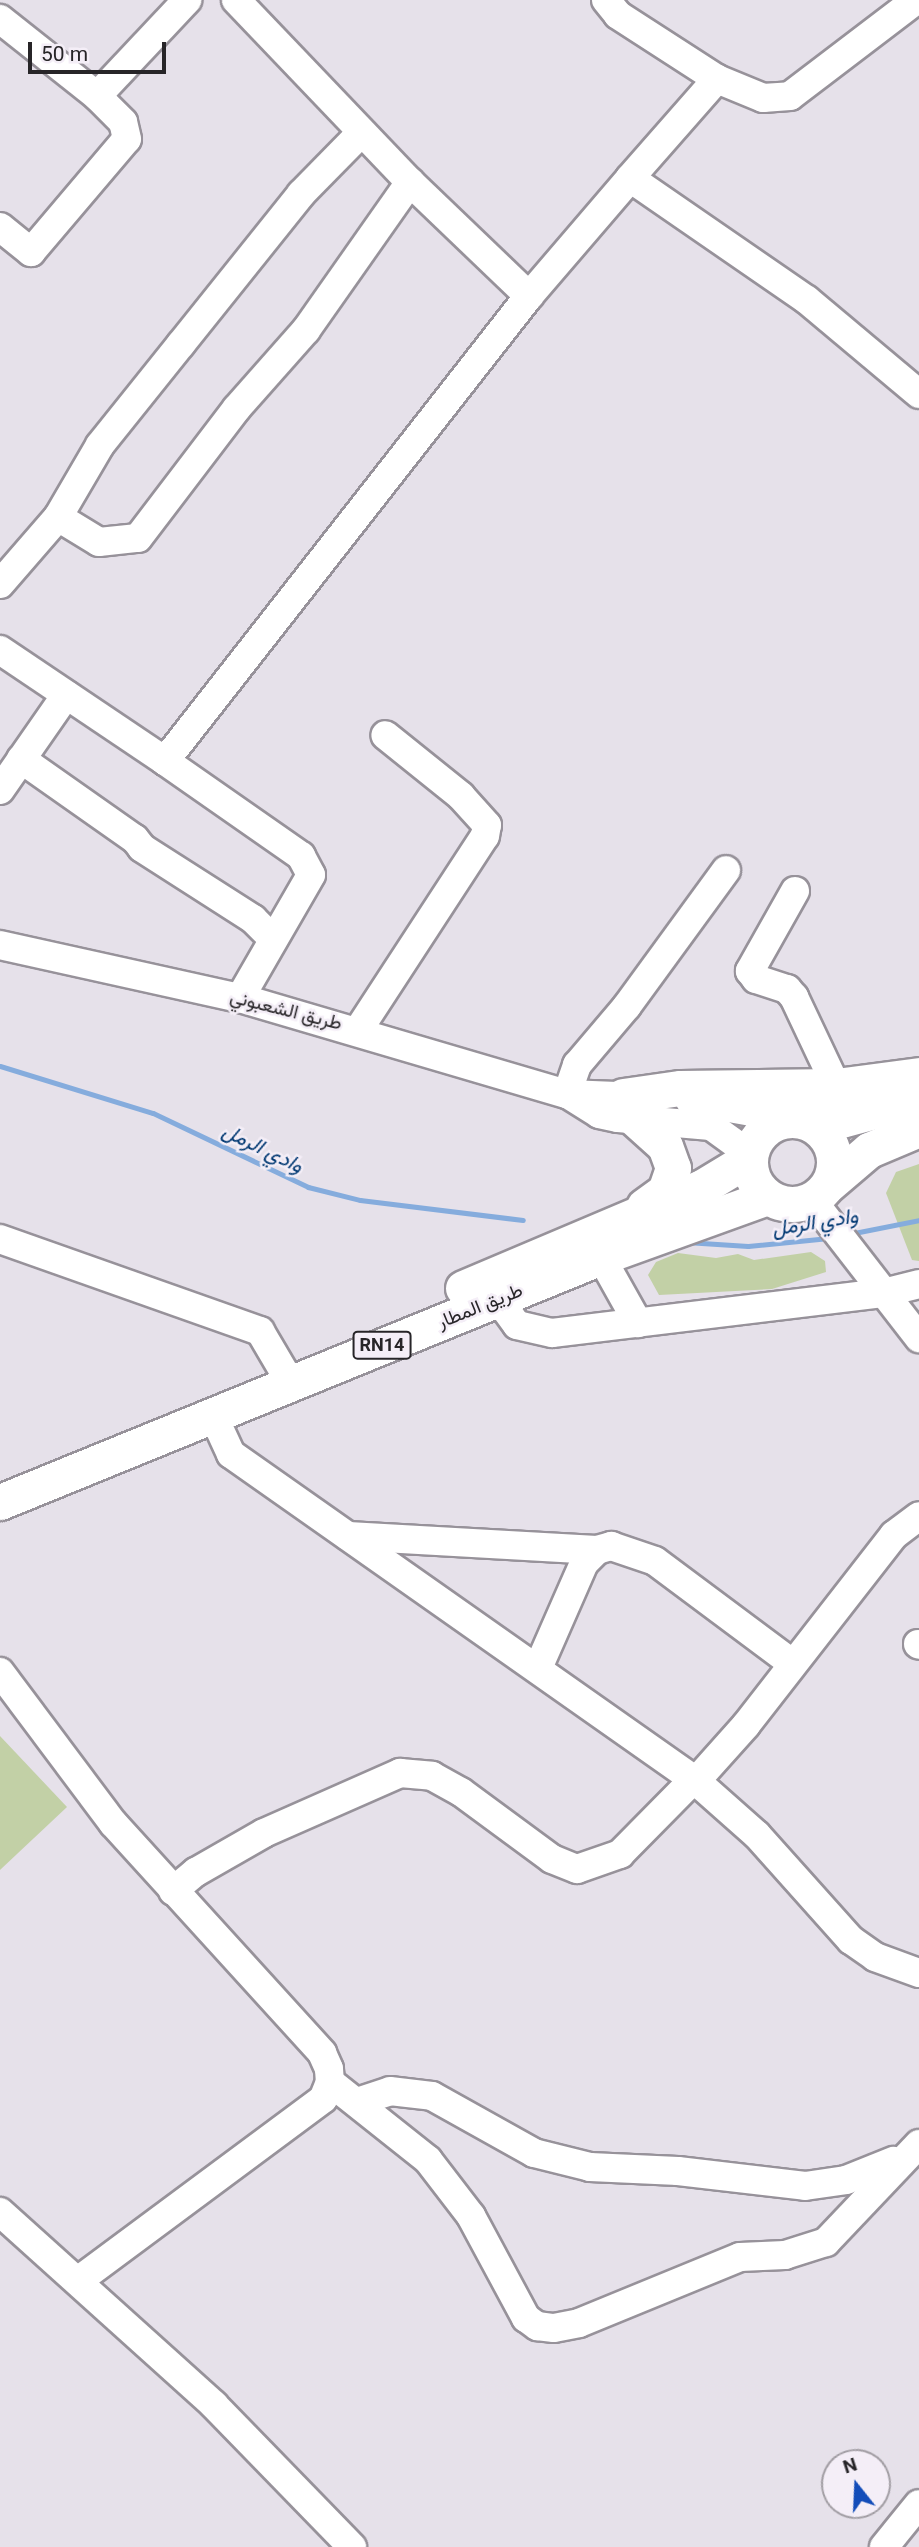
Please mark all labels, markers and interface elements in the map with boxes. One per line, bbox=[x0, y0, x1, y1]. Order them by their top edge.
scale bar bbox=[32, 28, 170, 72]
text: 50 m bbox=[41, 42, 88, 66]
street label: طريق الشعبوني bbox=[228, 985, 344, 1035]
water label: وادي الرمل bbox=[218, 1118, 308, 1178]
water label: وادي الرمل bbox=[770, 1203, 860, 1241]
street label: طريق المطار bbox=[434, 1279, 526, 1333]
road number: RN14 bbox=[352, 1330, 412, 1360]
north arrow bbox=[821, 2449, 891, 2519]
text: N bbox=[840, 2452, 860, 2478]

